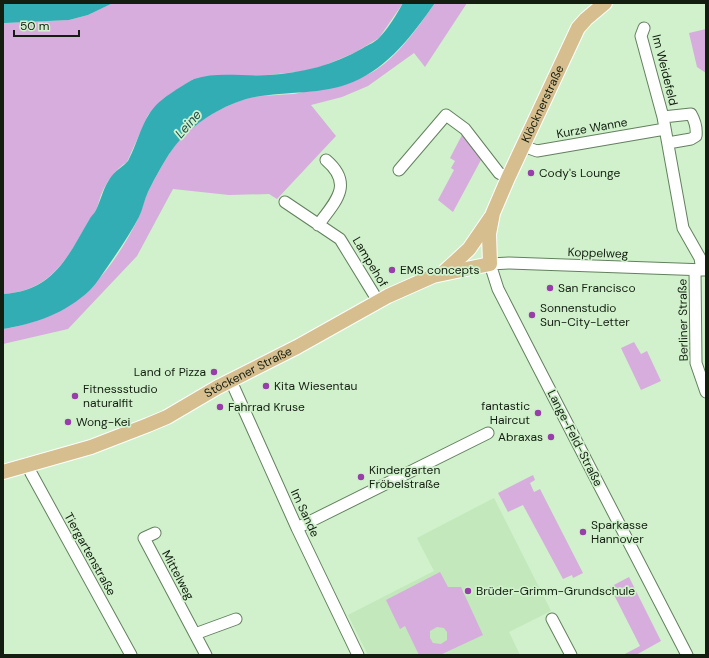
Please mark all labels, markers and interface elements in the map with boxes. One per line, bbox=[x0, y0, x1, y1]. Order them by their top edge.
scale bar bbox=[14, 12, 79, 38]
text: 50 m bbox=[20, 18, 49, 34]
street label: Im Weidefeld bbox=[648, 33, 682, 107]
street label: Klöcknerstraße bbox=[518, 62, 568, 145]
water label: Leine bbox=[171, 106, 205, 142]
street label: Kurze Wanne bbox=[555, 114, 629, 142]
place label: Cody's Lounge bbox=[539, 165, 620, 181]
marker: Cody's Lounge bbox=[526, 168, 536, 178]
street label: Lampehof bbox=[349, 234, 391, 290]
street label: Koppelweg bbox=[567, 244, 629, 262]
place label: EMS concepts bbox=[400, 262, 480, 278]
marker: EMS concepts bbox=[387, 265, 397, 275]
street label: Berliner Straße bbox=[674, 278, 692, 361]
place label: San Francisco bbox=[558, 280, 636, 296]
marker: San Francisco bbox=[545, 283, 555, 293]
place label: Sonnenstudio Sun-City-Letter bbox=[540, 300, 630, 330]
marker: Sonnenstudio Sun-City-Letter bbox=[527, 310, 537, 320]
street label: Stöckener Straße bbox=[201, 343, 295, 401]
place label: Land of Pizza bbox=[134, 364, 206, 380]
marker: Land of Pizza bbox=[209, 367, 219, 377]
place label: Kita Wiesentau bbox=[274, 378, 358, 394]
place label: Fitnessstudio naturalfit bbox=[83, 381, 158, 411]
marker: Kita Wiesentau bbox=[261, 381, 271, 391]
street label: Lange-Feld-Straße bbox=[544, 387, 606, 489]
marker: Fitnessstudio naturalfit bbox=[70, 391, 80, 401]
place label: fantastic Haircut bbox=[481, 398, 530, 428]
place label: Fahrrad Kruse bbox=[228, 399, 305, 415]
marker: Fahrrad Kruse bbox=[215, 402, 225, 412]
marker: fantastic Haircut bbox=[533, 408, 543, 418]
place label: Wong-Kei bbox=[76, 414, 131, 430]
marker: Wong-Kei bbox=[63, 417, 73, 427]
place label: Abraxas bbox=[498, 429, 543, 445]
marker: Abraxas bbox=[546, 432, 556, 442]
place label: Kindergarten Fröbelstraße bbox=[369, 462, 440, 492]
marker: Kindergarten Fröbelstraße bbox=[356, 472, 366, 482]
street label: Im Sande bbox=[287, 486, 323, 540]
street label: Tiergartenstraße bbox=[61, 510, 120, 599]
place label: Sparkasse Hannover bbox=[591, 517, 648, 547]
marker: Sparkasse Hannover bbox=[578, 527, 588, 537]
street label: Mittelweg bbox=[158, 547, 198, 603]
place label: Brüder-Grimm-Grundschule bbox=[476, 583, 635, 599]
marker: Brüder-Grimm-Grundschule bbox=[463, 586, 473, 596]

